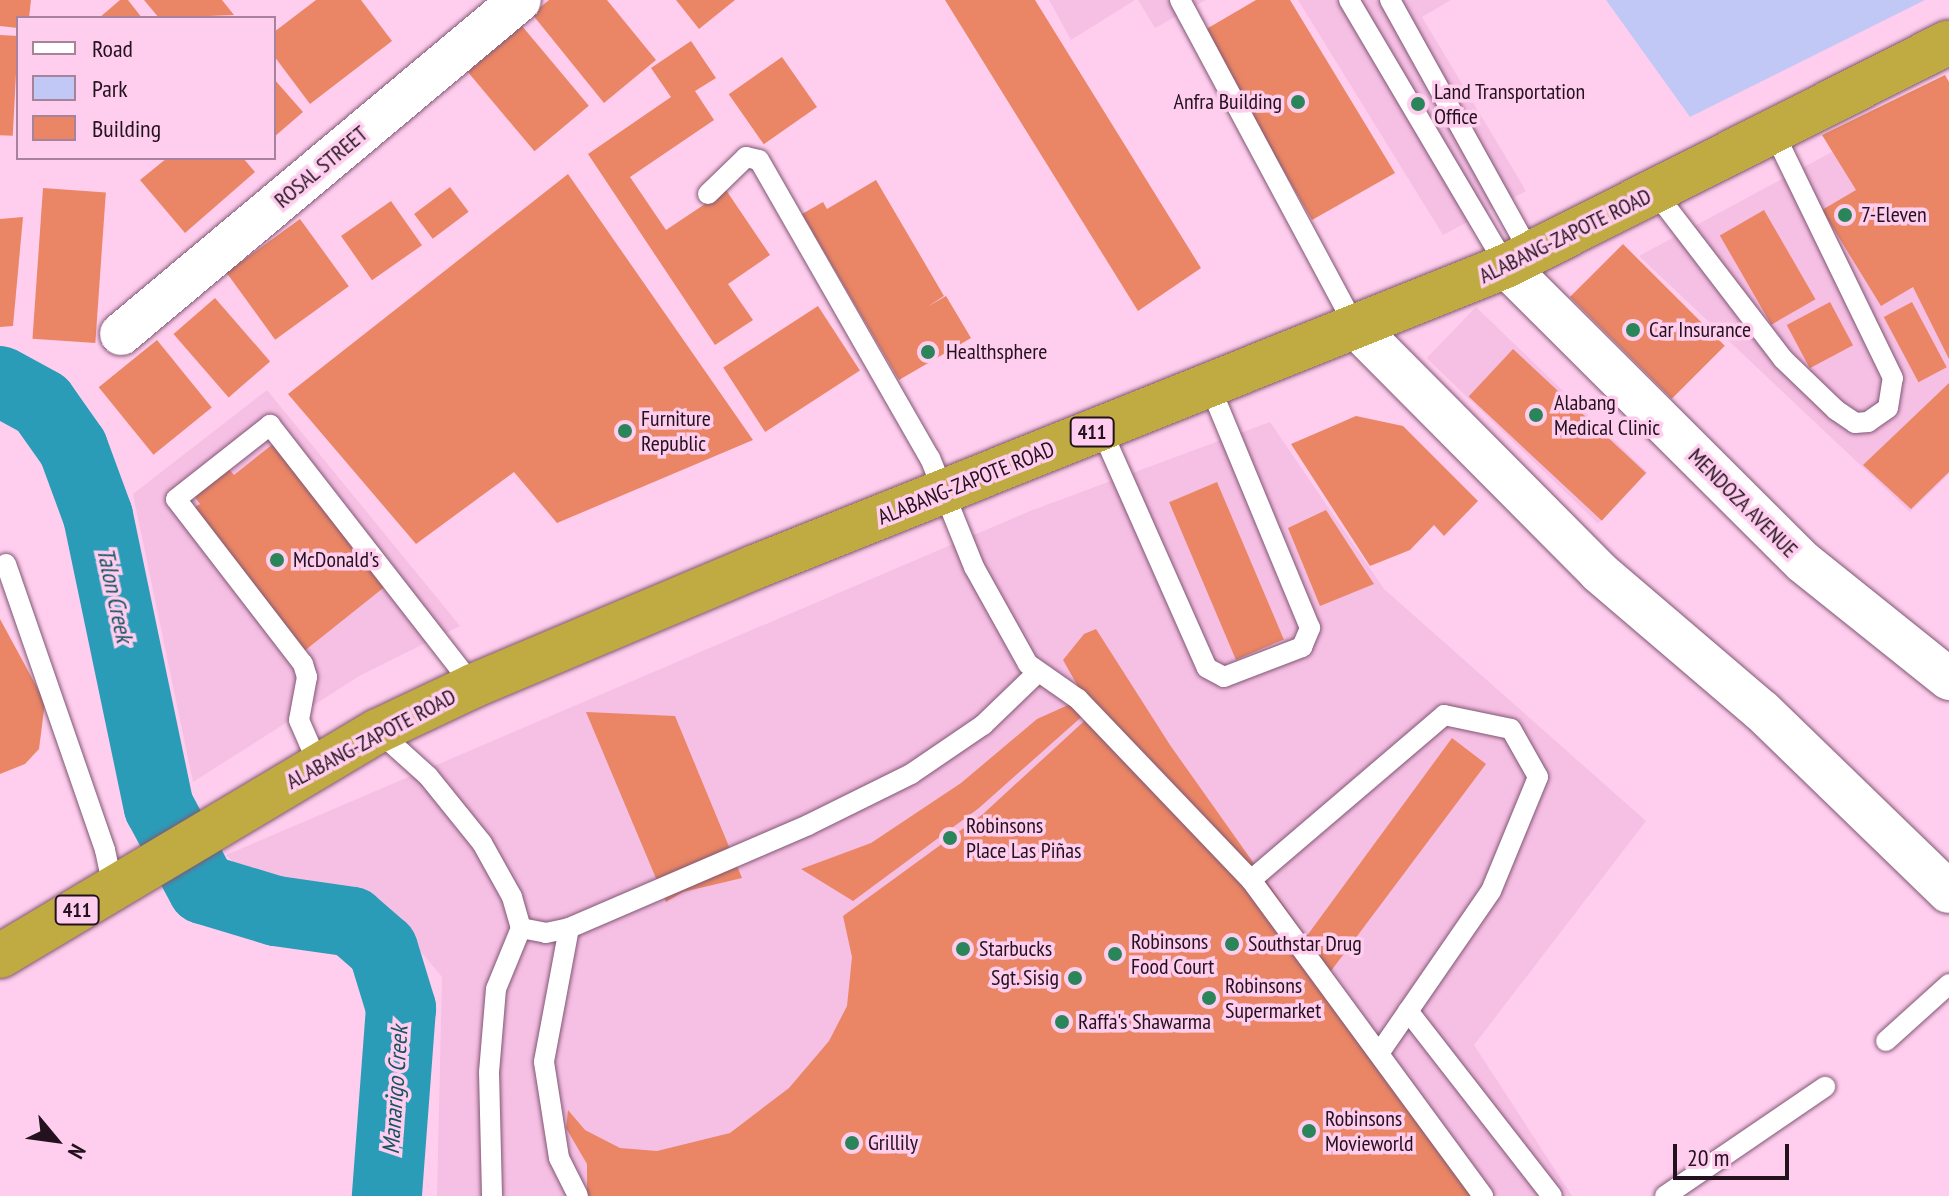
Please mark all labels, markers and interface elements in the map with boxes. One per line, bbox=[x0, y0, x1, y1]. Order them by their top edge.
legend bbox=[16, 16, 276, 160]
text: Road bbox=[92, 33, 133, 64]
text: Park bbox=[92, 73, 128, 104]
place label: Land Transportation Office bbox=[1434, 78, 1586, 130]
place label: Anfra Building bbox=[1174, 89, 1282, 115]
marker: Anfra Building bbox=[1289, 93, 1307, 111]
marker: Land Transportation Office bbox=[1409, 95, 1427, 113]
text: Building bbox=[92, 113, 161, 144]
street label: ROSAL STREET bbox=[269, 120, 373, 214]
street label: ALABANG-ZAPOTE ROAD bbox=[1475, 183, 1655, 289]
place label: 7-Eleven bbox=[1861, 202, 1927, 228]
marker: 7-Eleven bbox=[1836, 206, 1854, 224]
place label: Car Insurance bbox=[1649, 317, 1751, 343]
marker: Car Insurance bbox=[1624, 321, 1642, 339]
place label: Healthsphere bbox=[946, 339, 1047, 365]
marker: Healthsphere bbox=[917, 341, 939, 363]
place label: Alabang Medical Clinic bbox=[1554, 389, 1660, 440]
marker: Alabang Medical Clinic bbox=[1525, 404, 1547, 426]
place label: Furniture Republic bbox=[641, 405, 711, 456]
road number: 411 bbox=[1068, 416, 1116, 448]
marker: Furniture Republic bbox=[616, 422, 634, 440]
street label: ALABANG-ZAPOTE ROAD bbox=[874, 436, 1058, 530]
street label: MENDOZA AVENUE bbox=[1682, 442, 1804, 564]
water label: Talon Creek bbox=[91, 545, 139, 645]
place label: McDonald's bbox=[293, 547, 379, 573]
marker: McDonald's bbox=[268, 551, 286, 569]
street label: ALABANG-ZAPOTE ROAD bbox=[282, 683, 460, 795]
place label: Robinsons Place Las Piñas bbox=[966, 812, 1081, 864]
marker: Robinsons Place Las Piñas bbox=[941, 829, 959, 847]
road number: 411 bbox=[53, 894, 101, 926]
place label: Robinsons Food Court bbox=[1131, 928, 1214, 980]
place label: Southstar Drug bbox=[1248, 931, 1362, 957]
marker: Southstar Drug bbox=[1223, 935, 1241, 953]
place label: Starbucks bbox=[979, 936, 1052, 962]
marker: Starbucks bbox=[954, 940, 972, 958]
marker: Robinsons Food Court bbox=[1106, 945, 1124, 963]
place label: Sgt. Sisig bbox=[990, 965, 1059, 991]
marker: Sgt. Sisig bbox=[1066, 969, 1084, 987]
place label: Robinsons Supermarket bbox=[1225, 972, 1321, 1024]
marker: Robinsons Supermarket bbox=[1200, 989, 1218, 1007]
place label: Raffa's Shawarma bbox=[1078, 1009, 1211, 1035]
marker: Raffa's Shawarma bbox=[1053, 1013, 1071, 1031]
water label: Manarigo Creek bbox=[376, 1025, 414, 1155]
north arrow bbox=[16, 1100, 96, 1180]
place label: Robinsons Movieworld bbox=[1325, 1105, 1413, 1156]
marker: Robinsons Movieworld bbox=[1300, 1122, 1318, 1140]
scale bar bbox=[1677, 1128, 1793, 1178]
place label: Grillily bbox=[868, 1130, 918, 1156]
marker: Grillily bbox=[843, 1134, 861, 1152]
text: N bbox=[62, 1140, 92, 1164]
text: 20 m bbox=[1687, 1142, 1729, 1173]

